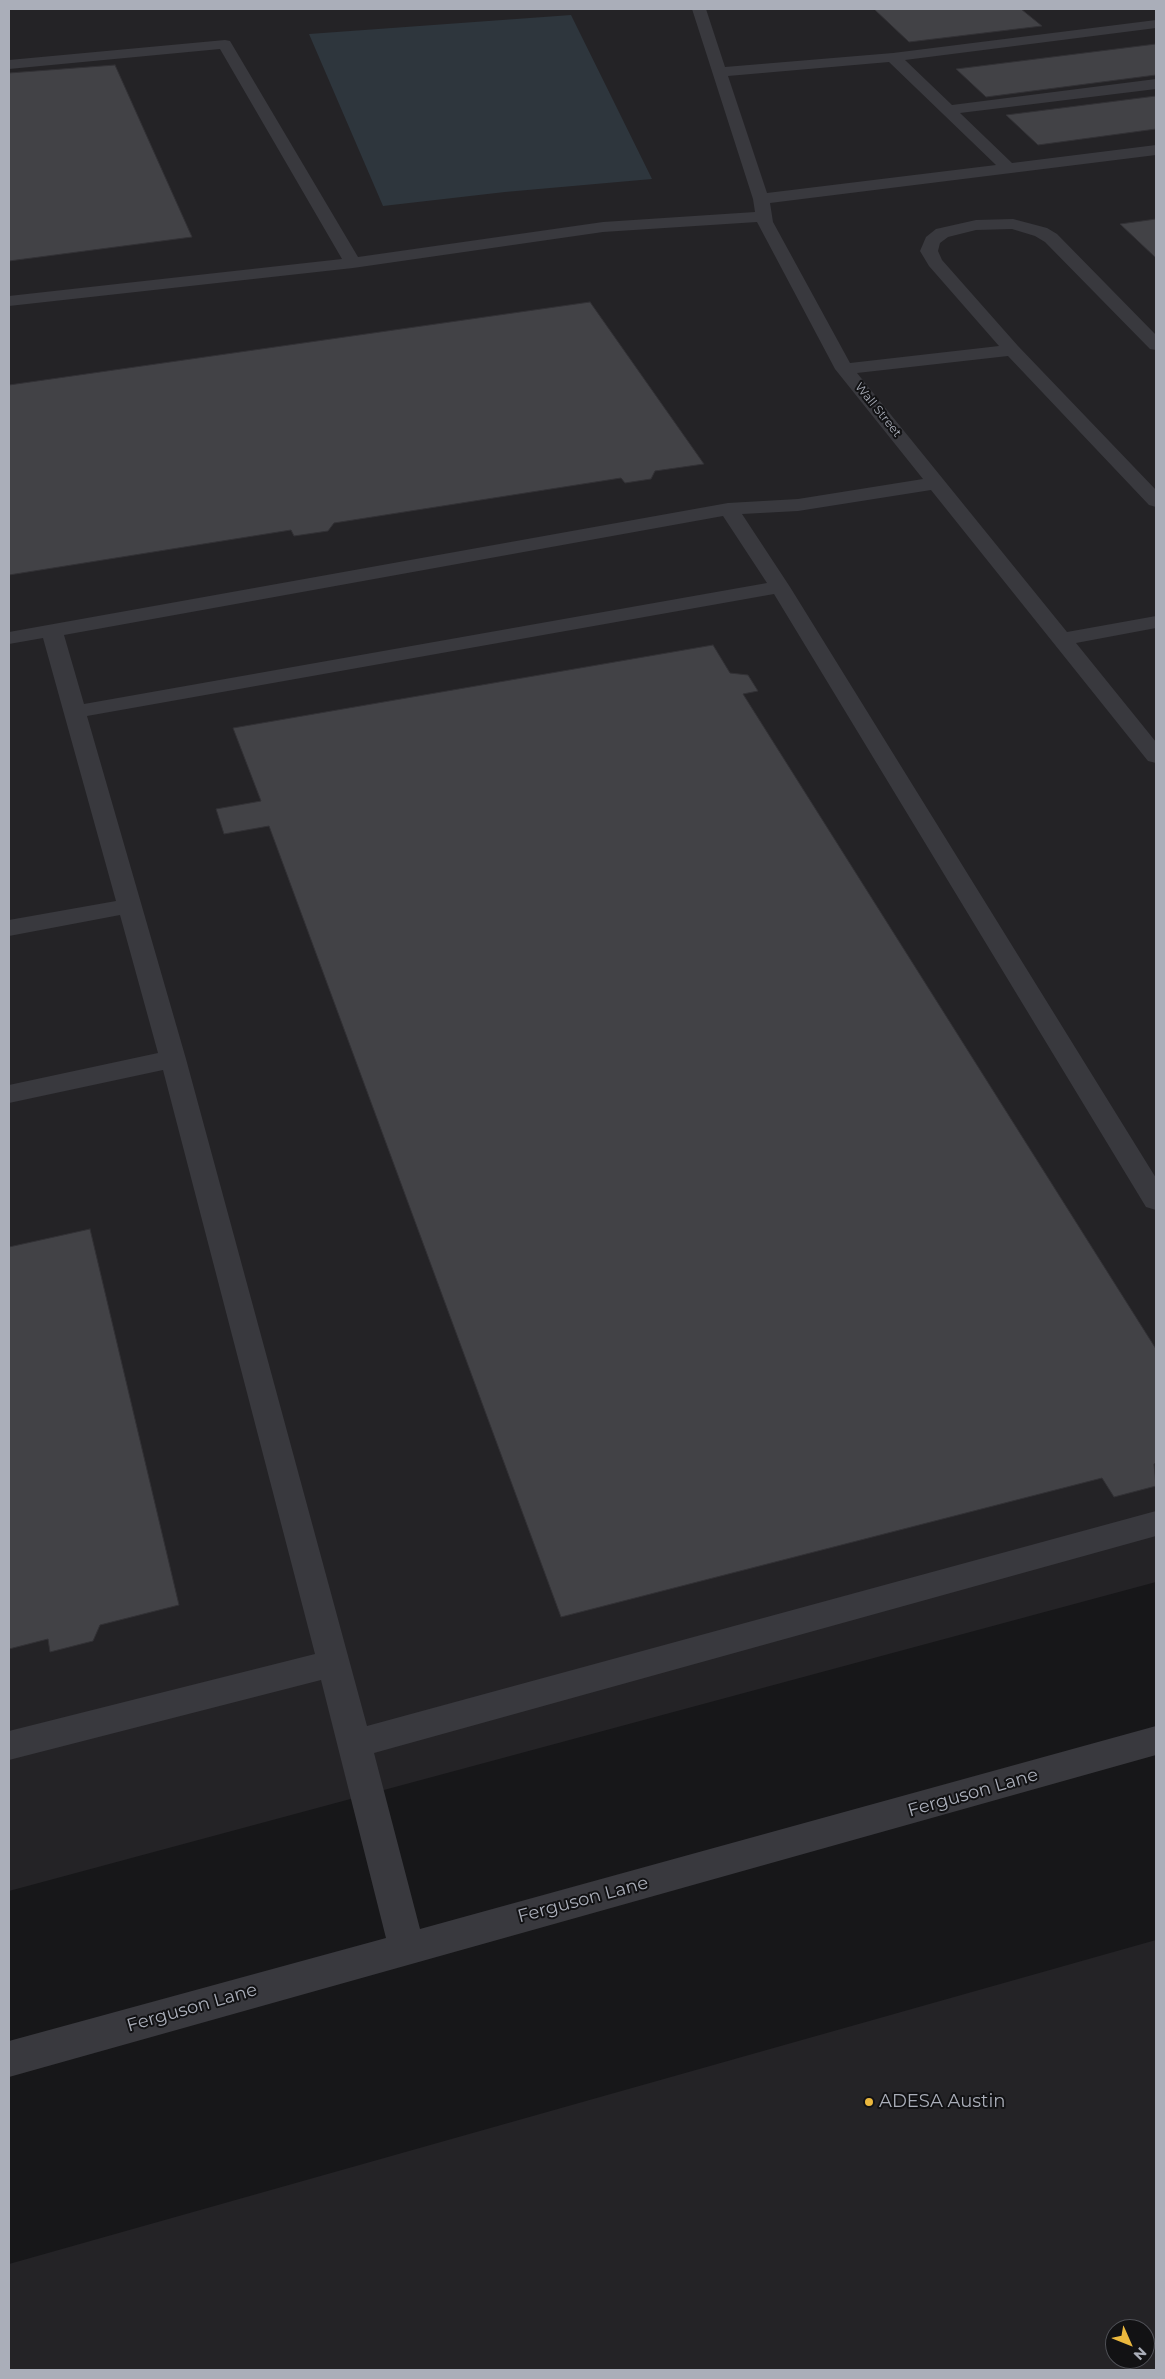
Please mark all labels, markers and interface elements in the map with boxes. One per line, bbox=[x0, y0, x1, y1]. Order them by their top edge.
street label: Wall Street bbox=[852, 380, 904, 440]
street label: Ferguson Lane bbox=[905, 1764, 1041, 1822]
street label: Ferguson Lane bbox=[515, 1872, 651, 1928]
street label: Ferguson Lane bbox=[124, 1979, 260, 2037]
place label: ADESA Austin bbox=[879, 2091, 1005, 2113]
marker: ADESA Austin bbox=[863, 2096, 875, 2108]
north arrow bbox=[1105, 2319, 1155, 2369]
text: N bbox=[1130, 2343, 1150, 2364]

